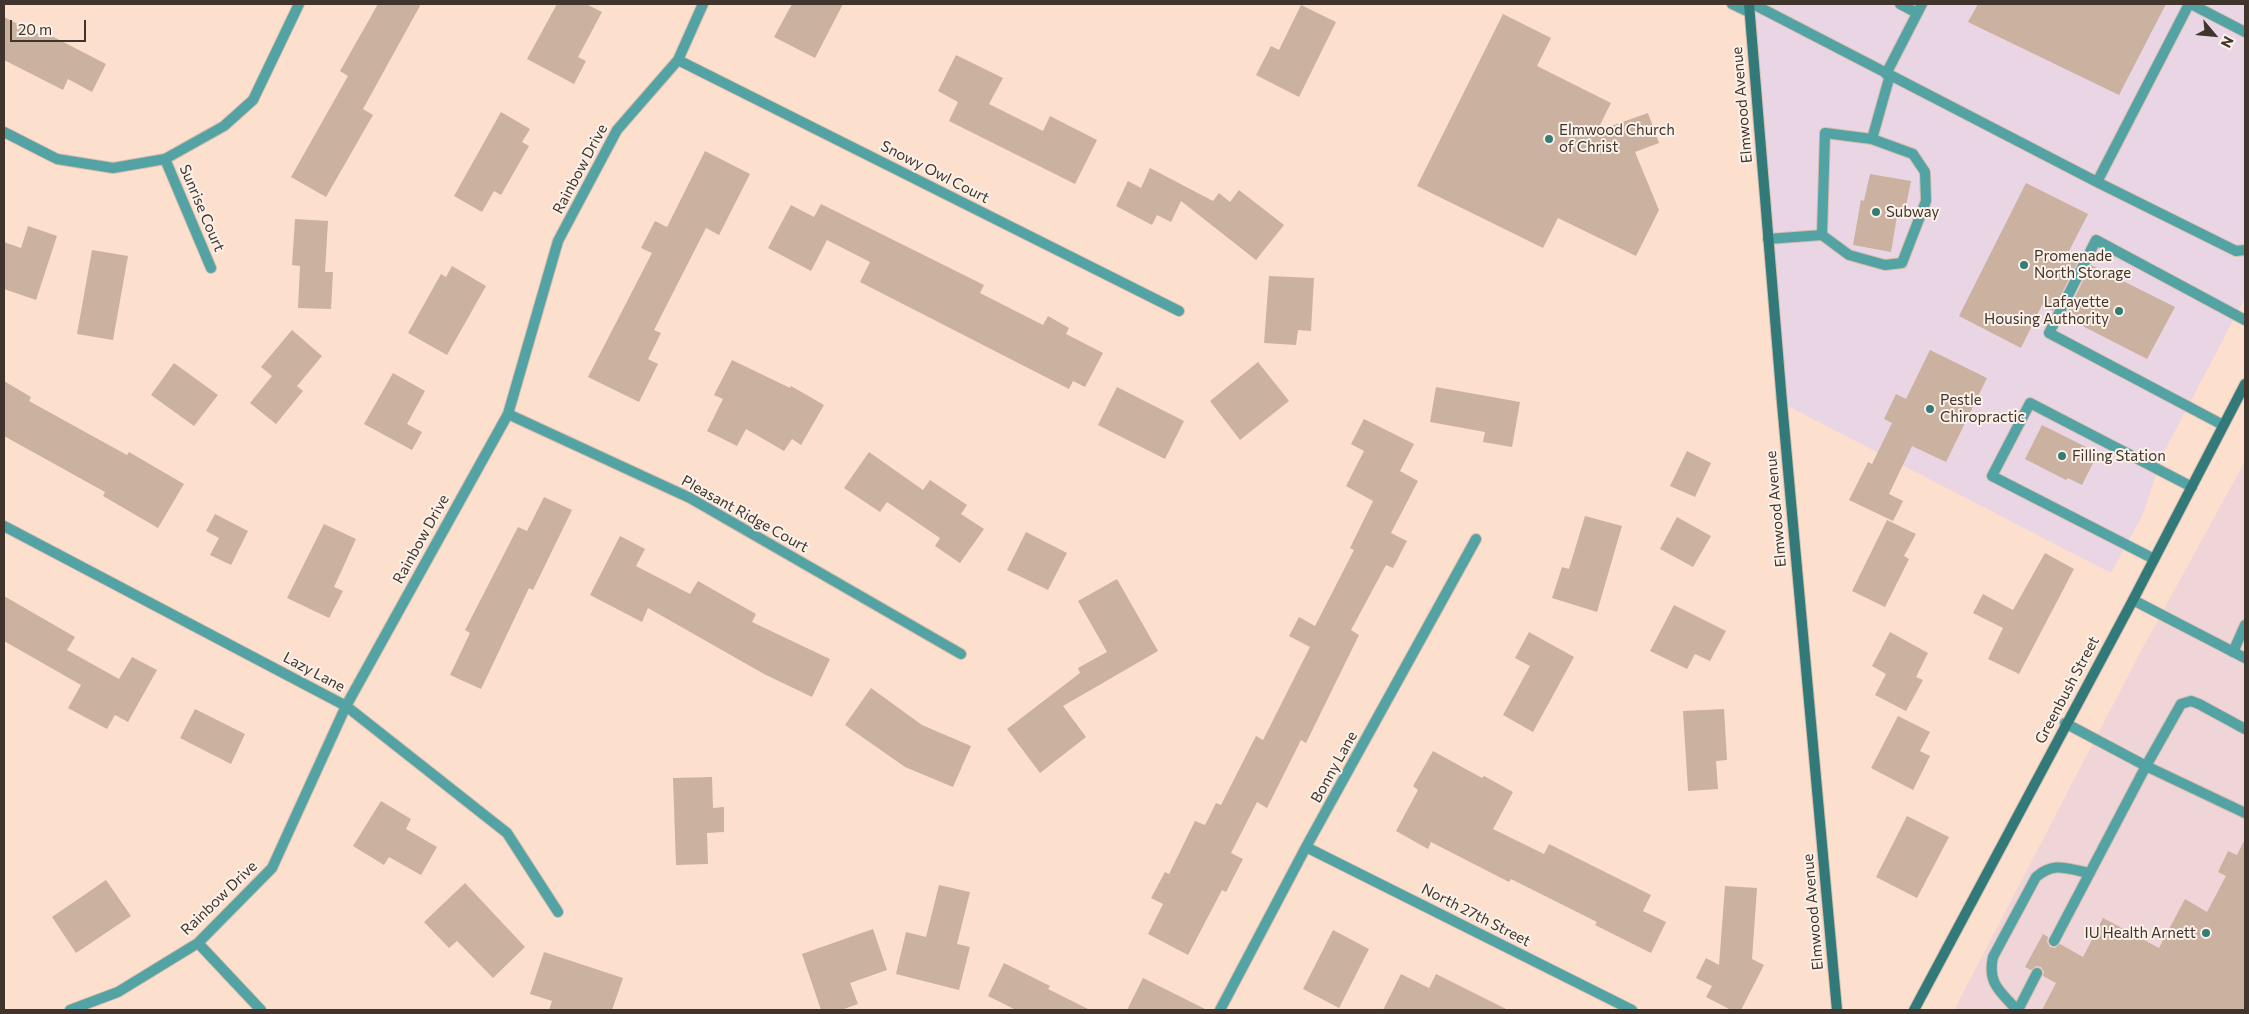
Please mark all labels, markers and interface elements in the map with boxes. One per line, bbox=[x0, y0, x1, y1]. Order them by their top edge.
scale bar bbox=[12, 10, 89, 42]
north arrow bbox=[2189, 10, 2239, 60]
text: 20 m bbox=[18, 20, 52, 38]
text: N bbox=[2218, 34, 2238, 51]
street label: Elmwood Avenue bbox=[1728, 46, 1756, 164]
street label: Rainbow Drive bbox=[549, 121, 611, 217]
place label: Elmwood Church of Christ bbox=[1559, 121, 1675, 156]
marker: Elmwood Church of Christ bbox=[1543, 133, 1555, 145]
street label: Snowy Owl Court bbox=[878, 137, 992, 207]
street label: Sunrise Court bbox=[176, 162, 228, 254]
place label: Subway bbox=[1886, 203, 1939, 221]
marker: Subway bbox=[1870, 206, 1882, 218]
place label: Promenade North Storage bbox=[2034, 247, 2131, 282]
marker: Promenade North Storage bbox=[2018, 259, 2030, 271]
place label: Lafayette Housing Authority bbox=[1984, 293, 2109, 328]
marker: Lafayette Housing Authority bbox=[2113, 305, 2125, 317]
place label: Pestle Chiropractic bbox=[1940, 391, 2025, 426]
marker: Pestle Chiropractic bbox=[1924, 403, 1936, 415]
place label: Filling Station bbox=[2072, 447, 2166, 465]
street label: Elmwood Avenue bbox=[1762, 450, 1790, 568]
marker: Filling Station bbox=[2056, 450, 2068, 462]
street label: Pleasant Ridge Court bbox=[678, 472, 812, 556]
street label: Rainbow Drive bbox=[389, 491, 453, 587]
street label: Greenbush Street bbox=[2031, 633, 2103, 747]
street label: Lazy Lane bbox=[280, 648, 348, 696]
street label: Bonny Lane bbox=[1307, 728, 1361, 806]
street label: Elmwood Avenue bbox=[1799, 853, 1827, 971]
street label: Rainbow Drive bbox=[177, 857, 261, 939]
street label: North 27th Street bbox=[1418, 880, 1534, 950]
place label: IU Health Arnett bbox=[2085, 924, 2196, 942]
marker: IU Health Arnett bbox=[2200, 927, 2212, 939]

